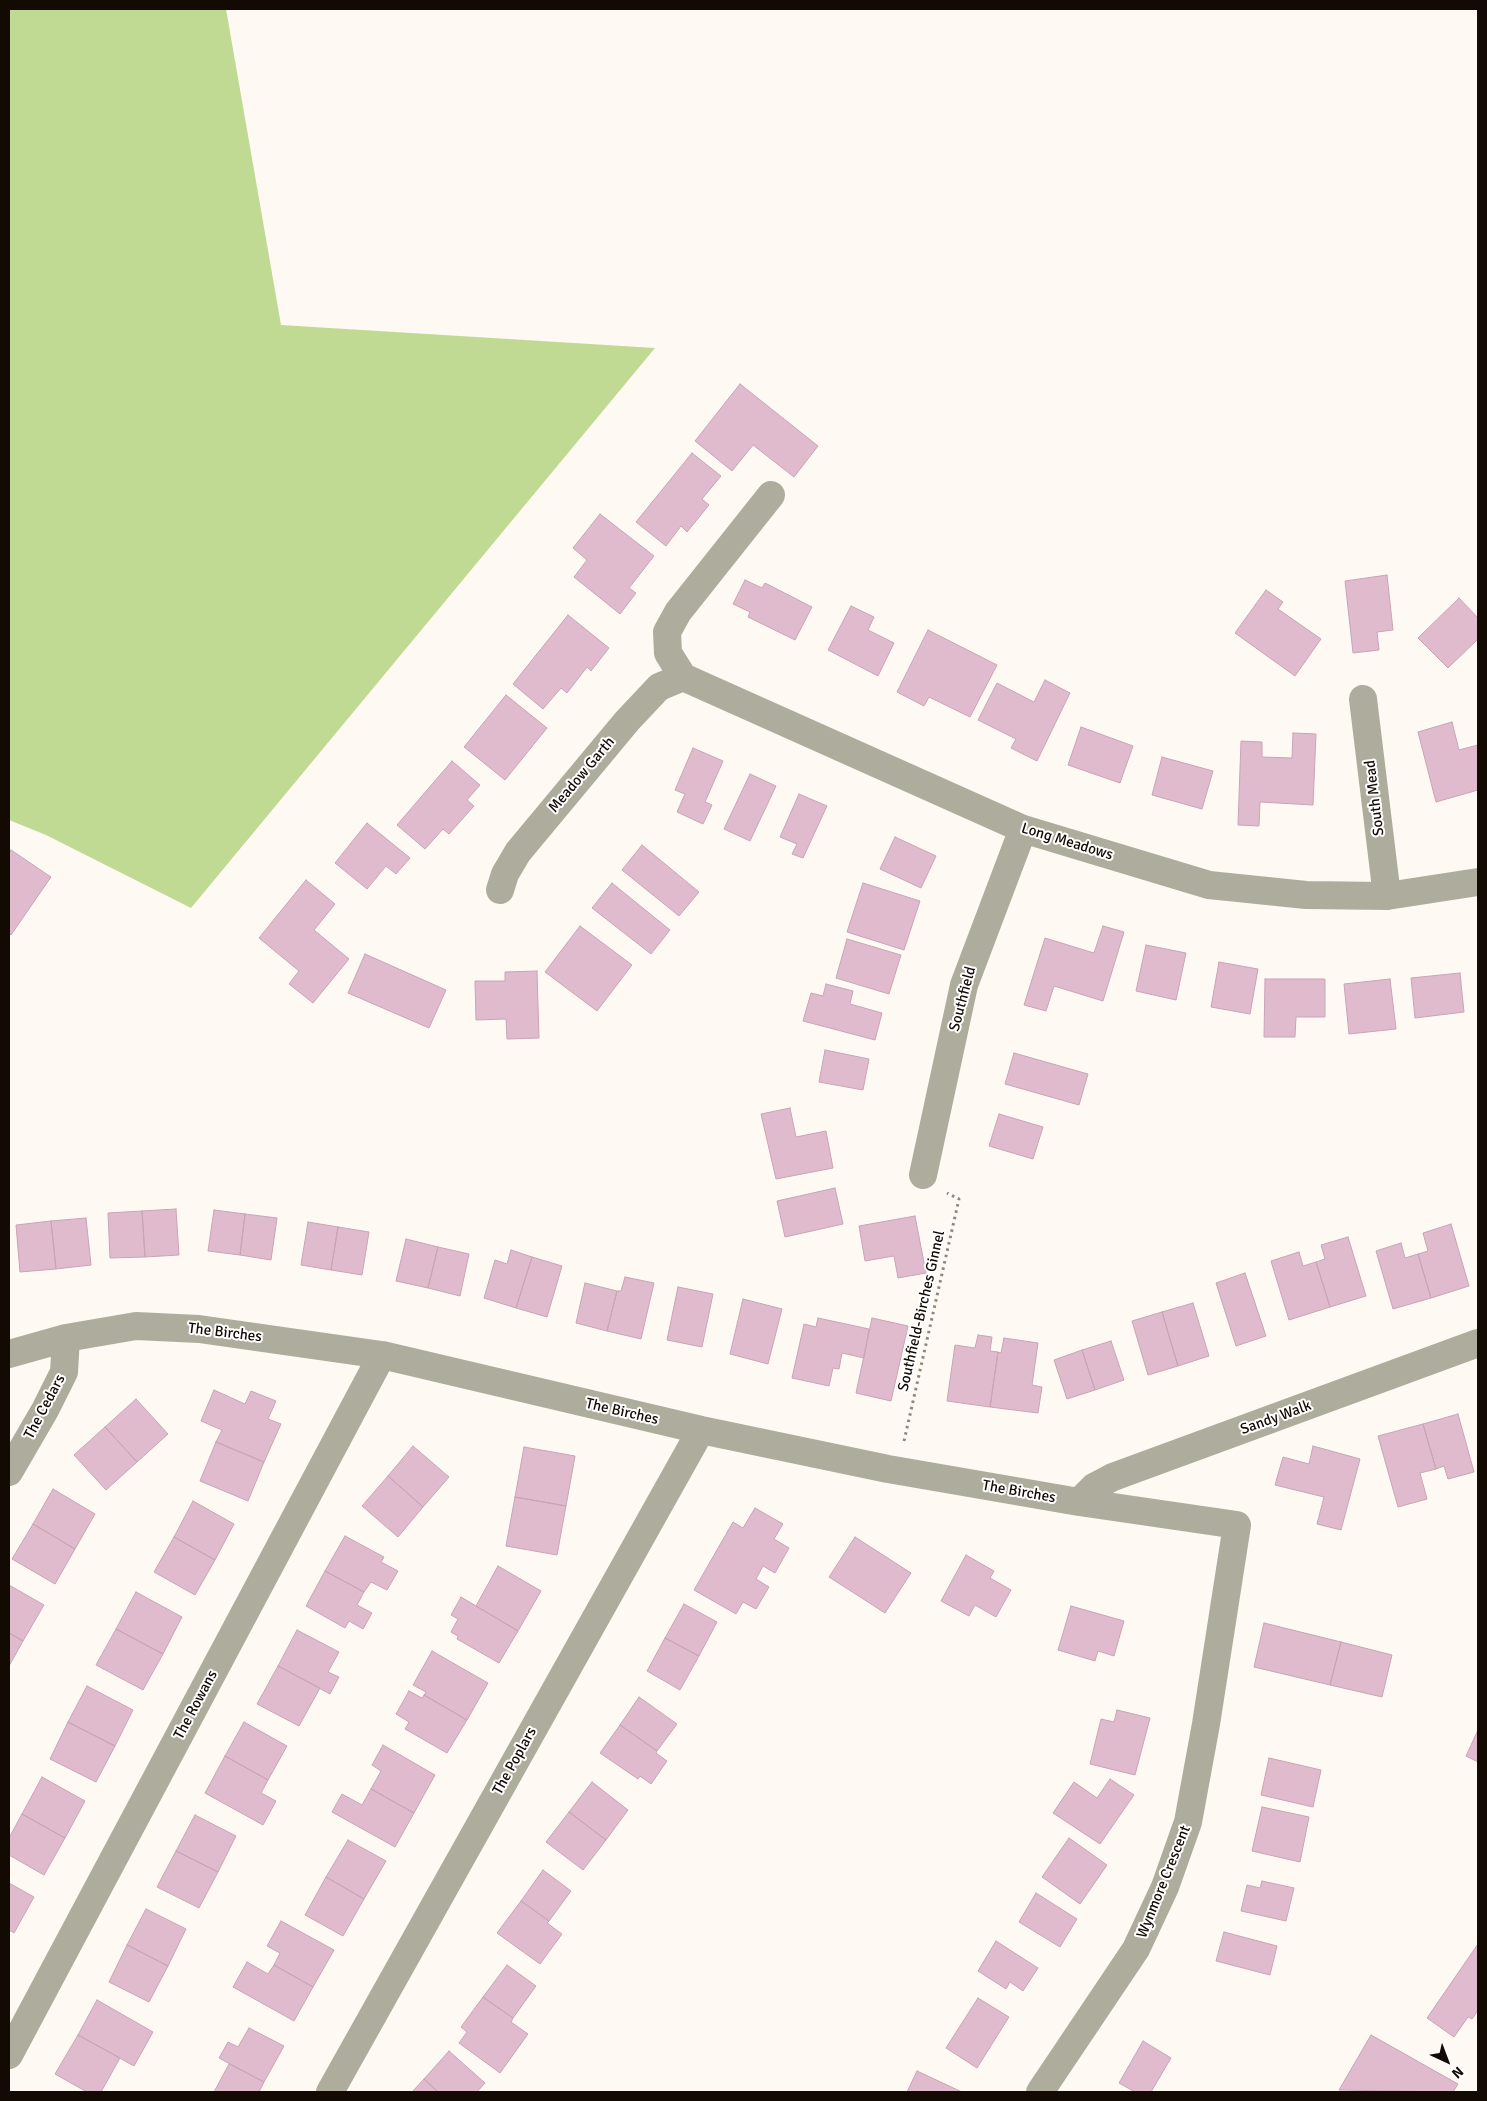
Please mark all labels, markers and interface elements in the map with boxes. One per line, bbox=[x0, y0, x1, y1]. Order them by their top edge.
street label: Meadow Garth bbox=[545, 733, 619, 817]
street label: South Mead bbox=[1361, 759, 1389, 837]
street label: Long Meadows bbox=[1019, 820, 1115, 864]
street label: Southfield bbox=[946, 965, 980, 1033]
street label: Southfield-Birches Ginnel bbox=[895, 1229, 949, 1393]
street label: The Birches bbox=[187, 1320, 263, 1346]
street label: The Cedars bbox=[21, 1372, 69, 1442]
street label: The Birches bbox=[584, 1395, 660, 1429]
street label: Sandy Walk bbox=[1238, 1397, 1314, 1439]
street label: The Birches bbox=[981, 1477, 1057, 1507]
street label: The Rowans bbox=[170, 1667, 222, 1743]
street label: The Poplars bbox=[489, 1724, 541, 1798]
street label: Wynmore Crescent bbox=[1133, 1823, 1195, 1941]
north arrow bbox=[1422, 2036, 1472, 2086]
text: N bbox=[1448, 2063, 1467, 2082]

